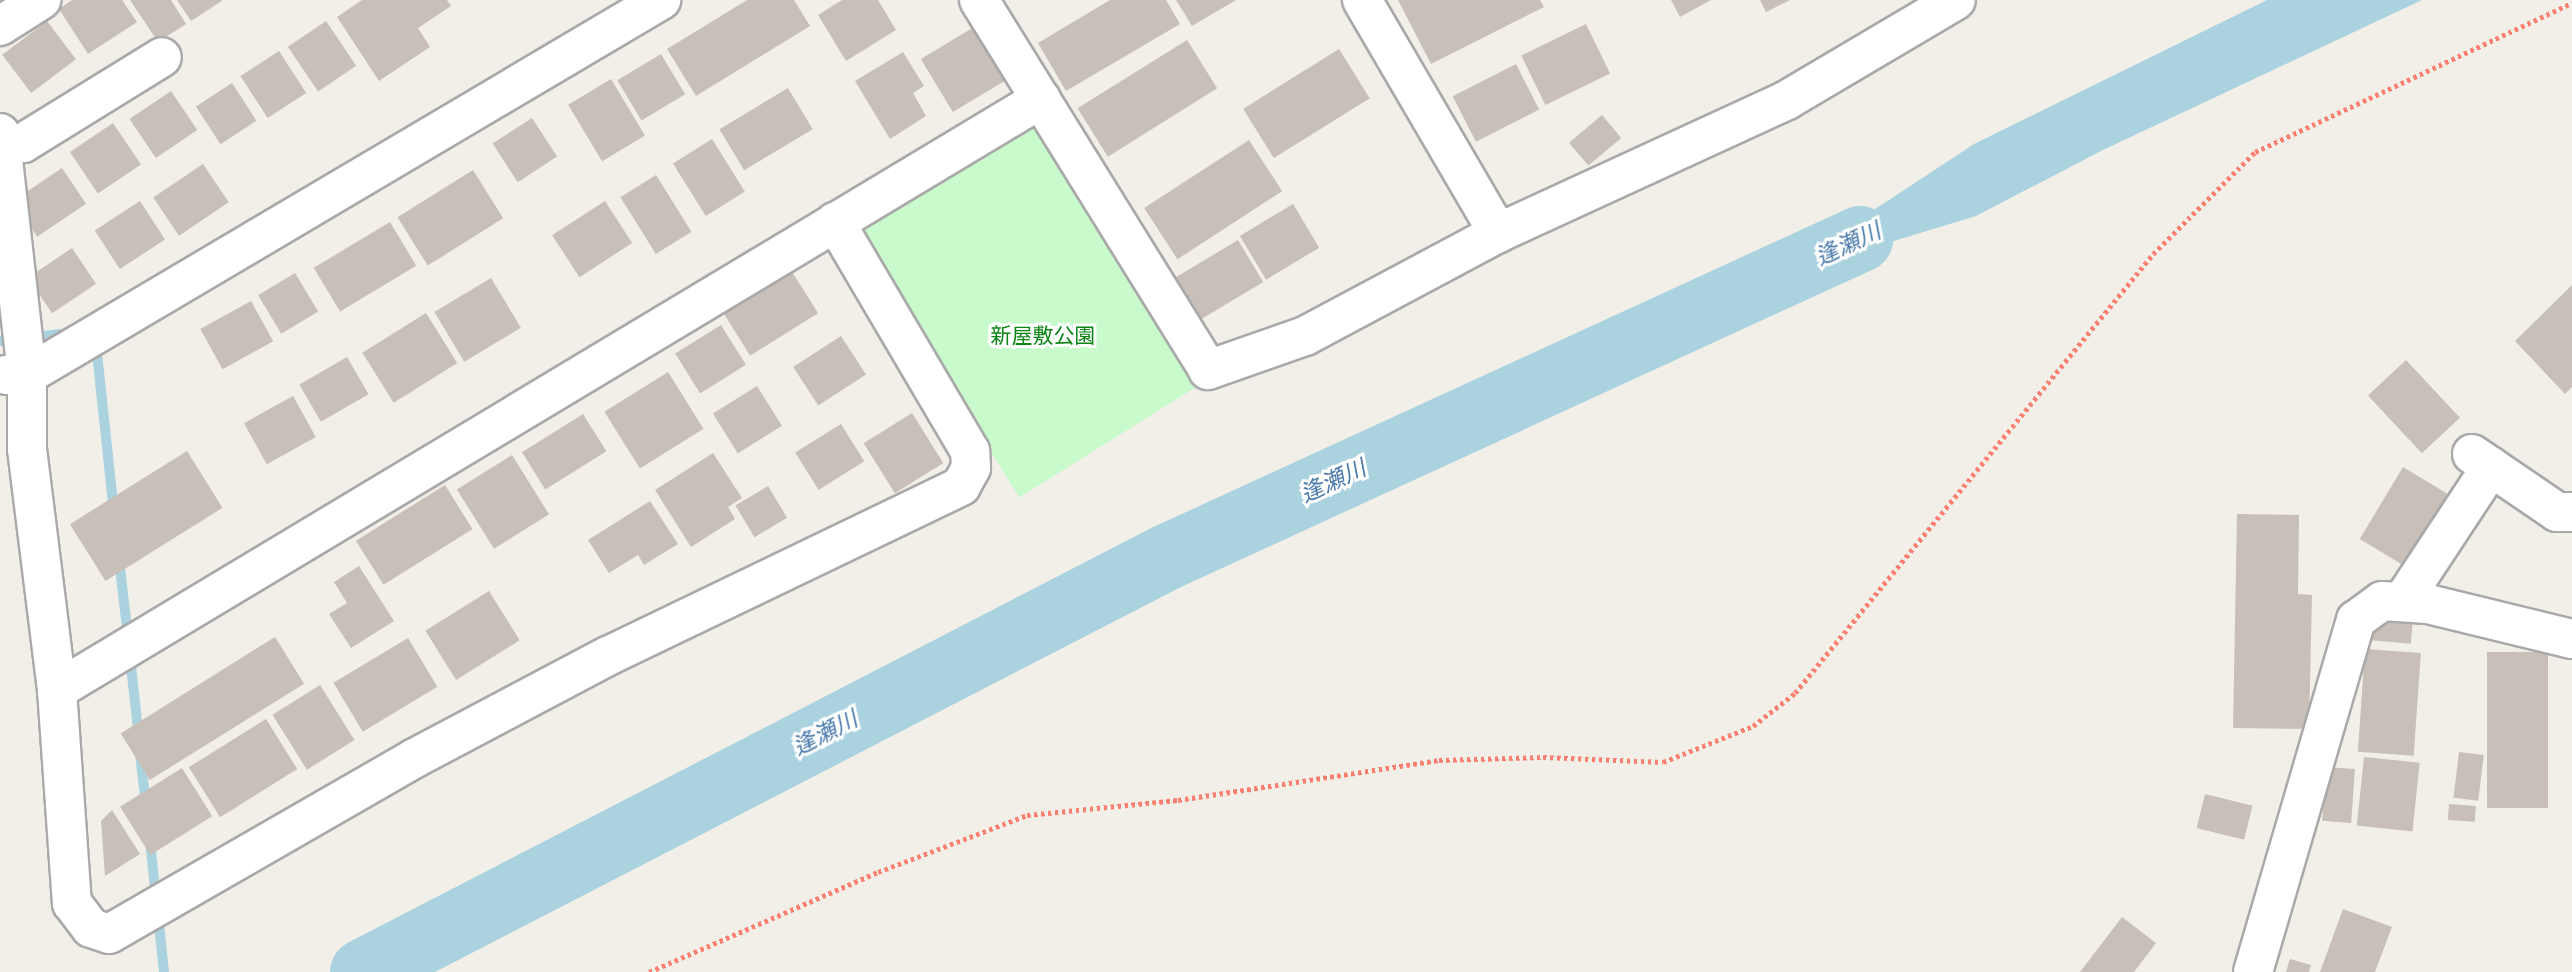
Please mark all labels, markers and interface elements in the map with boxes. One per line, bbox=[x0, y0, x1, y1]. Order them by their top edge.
water label: 逢瀬川 bbox=[1811, 217, 1885, 271]
park label: 新屋敷公園 bbox=[991, 323, 1095, 349]
water label: 逢瀬川 bbox=[1296, 454, 1370, 508]
water label: 逢瀬川 bbox=[788, 705, 862, 761]

